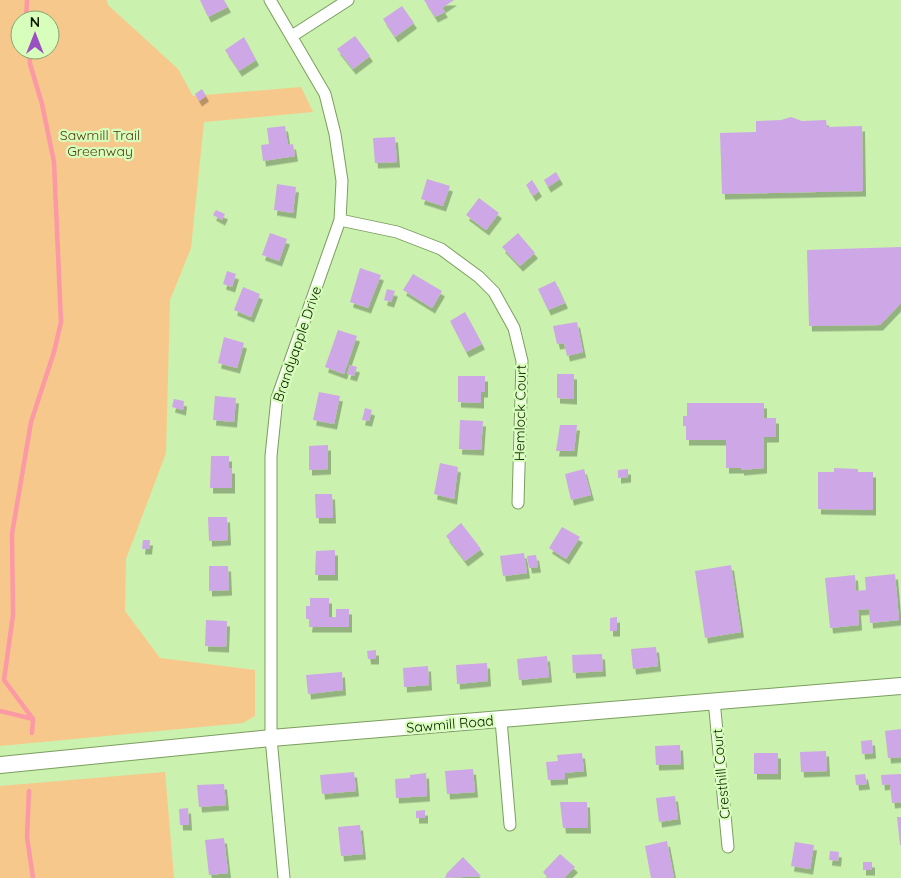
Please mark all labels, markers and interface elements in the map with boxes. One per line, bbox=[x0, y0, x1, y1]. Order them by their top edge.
north arrow bbox=[10, 10, 60, 60]
text: N bbox=[30, 13, 40, 31]
park label: Sawmill Trail Greenway bbox=[60, 126, 140, 160]
street label: Brandyapple Drive bbox=[269, 284, 325, 404]
street label: Hemlock Court bbox=[510, 364, 530, 461]
street label: Sawmill Road bbox=[406, 711, 494, 737]
street label: Cresthill Court bbox=[708, 728, 734, 820]

